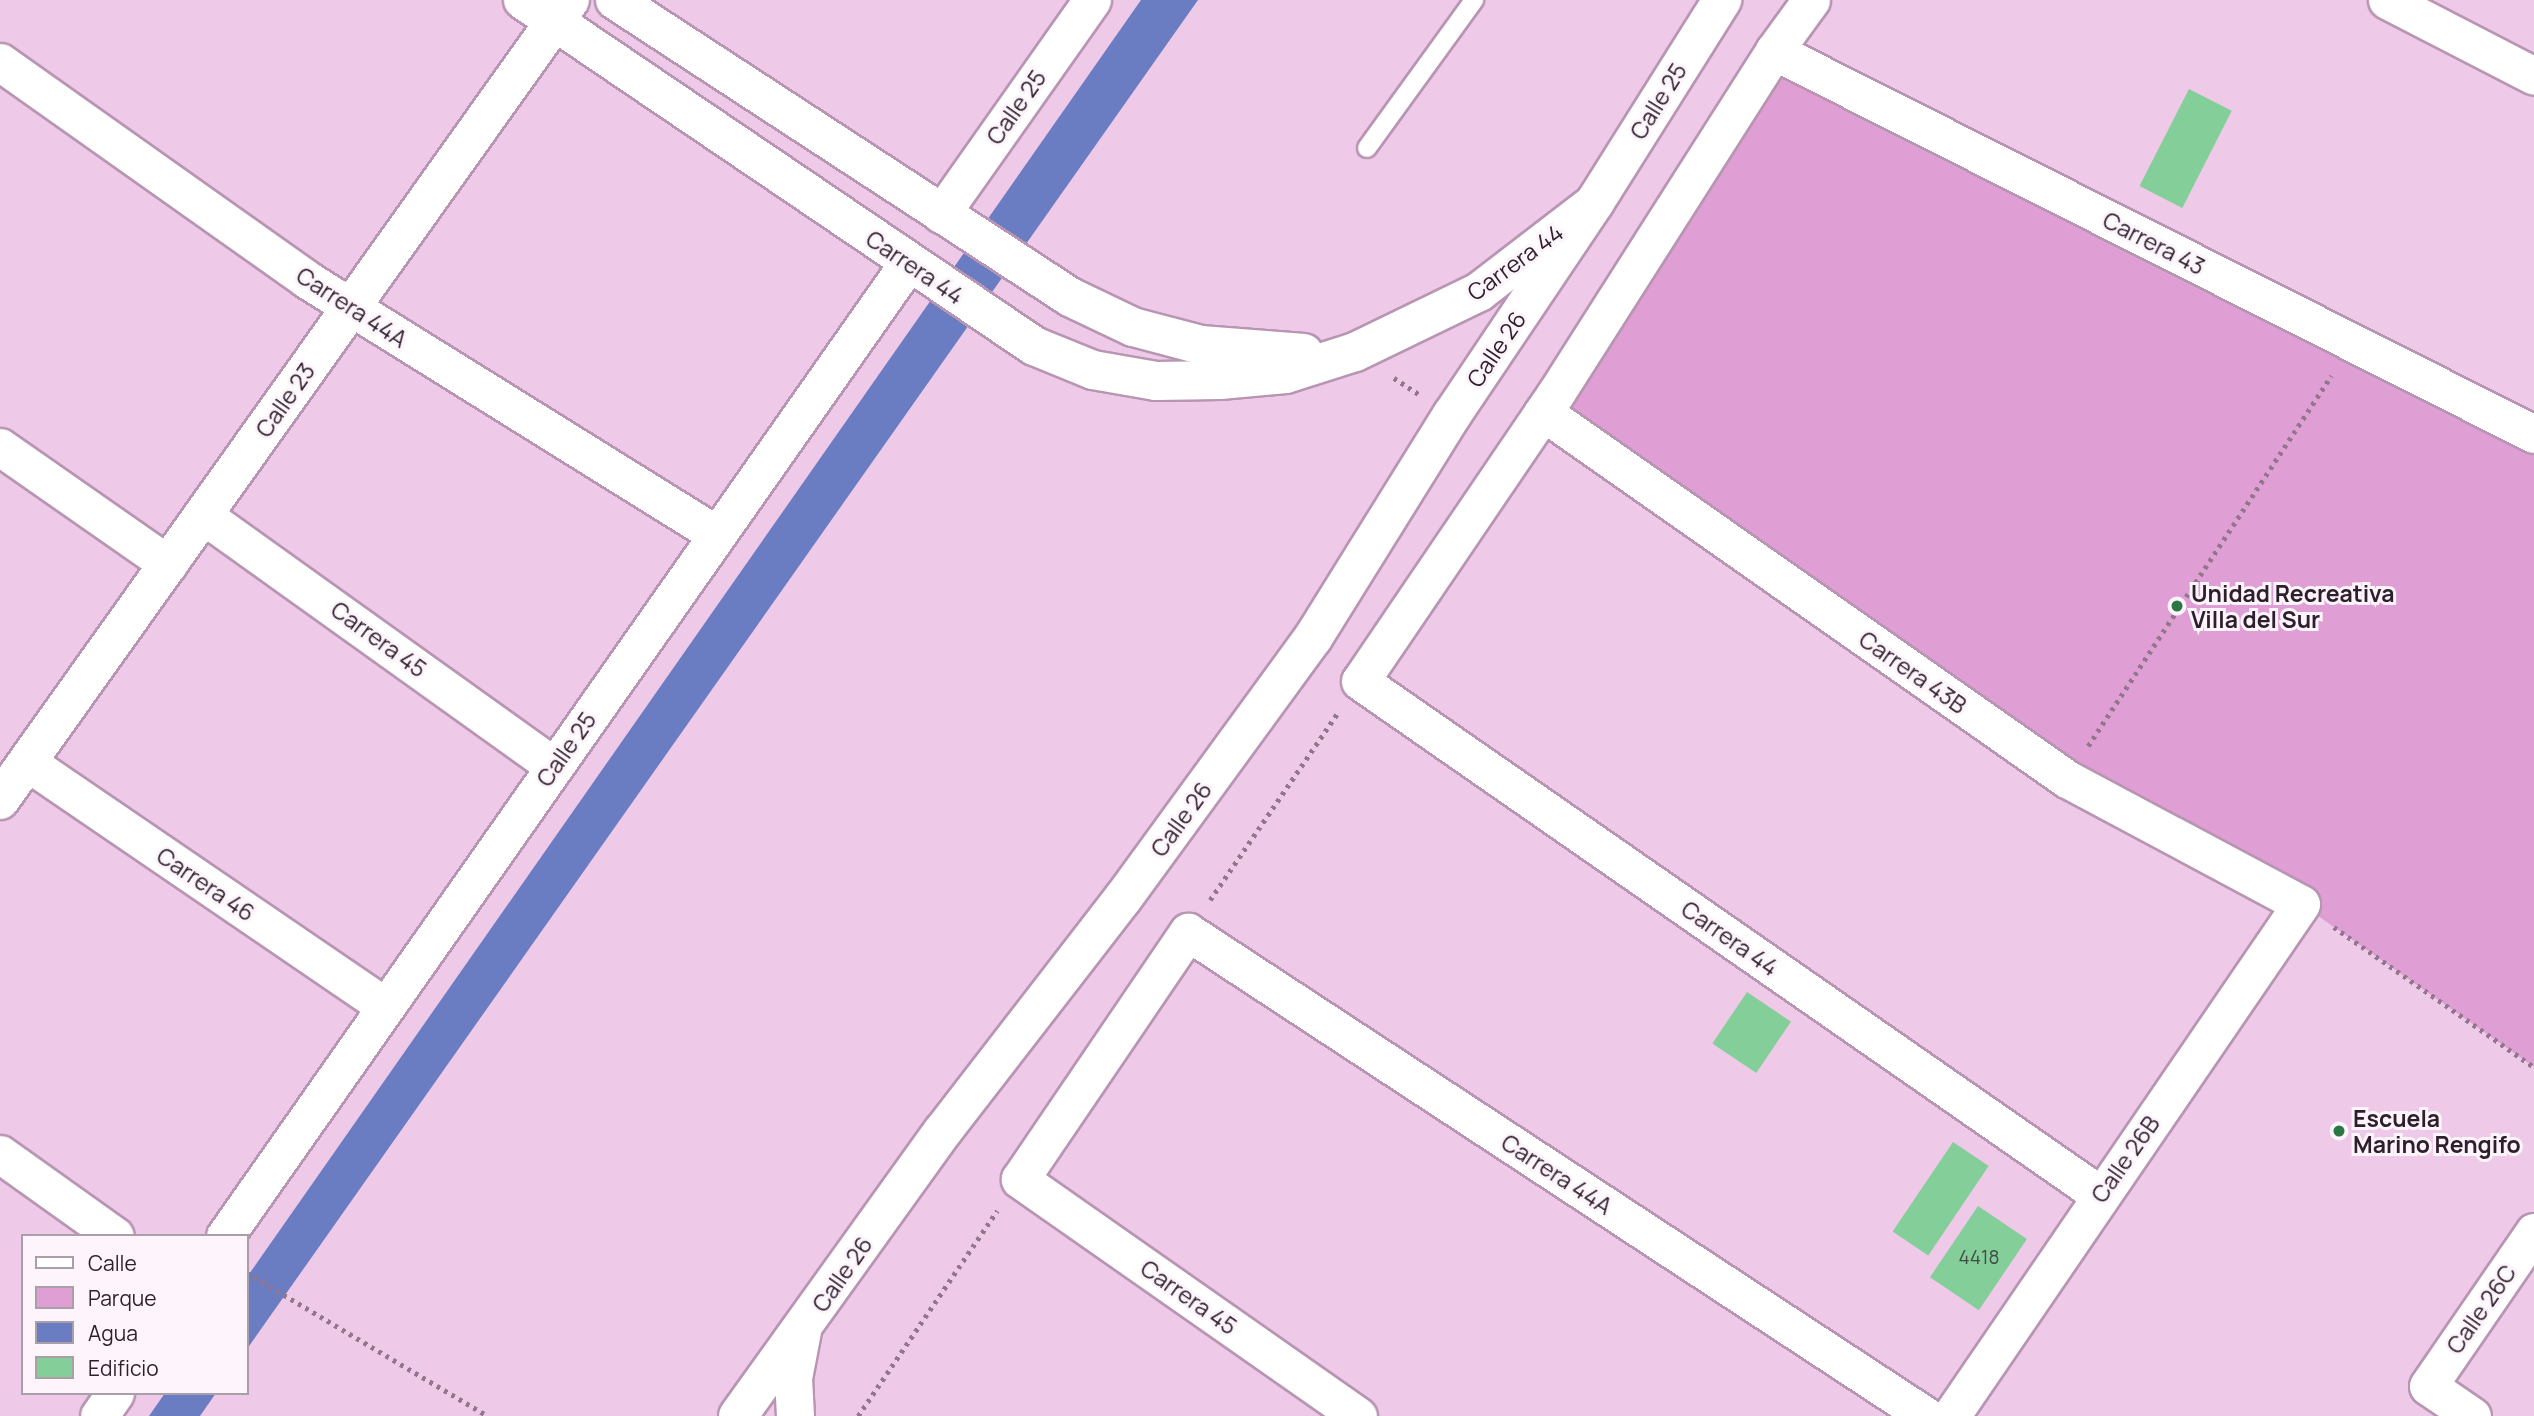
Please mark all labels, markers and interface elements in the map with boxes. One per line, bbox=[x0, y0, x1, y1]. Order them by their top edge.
street label: Calle 25 bbox=[1624, 58, 1692, 144]
street label: Calle 25 bbox=[980, 65, 1052, 149]
street label: Carrera 43 bbox=[2099, 206, 2209, 280]
street label: Carrera 44 bbox=[1462, 218, 1568, 306]
street label: Carrera 44 bbox=[861, 224, 969, 310]
street label: Carrera 44A bbox=[291, 261, 413, 353]
street label: Calle 26 bbox=[1461, 306, 1531, 392]
street label: Calle 23 bbox=[250, 358, 320, 442]
place label: Unidad Recreativa Villa del Sur bbox=[2191, 579, 2394, 633]
street label: Carrera 45 bbox=[326, 595, 432, 683]
marker: Unidad Recreativa Villa del Sur bbox=[2169, 598, 2185, 614]
street label: Carrera 43B bbox=[1854, 625, 1972, 719]
street label: Calle 25 bbox=[530, 707, 602, 791]
street label: Calle 26 bbox=[1145, 776, 1217, 862]
street label: Carrera 46 bbox=[152, 841, 260, 927]
street label: Carrera 44 bbox=[1676, 895, 1784, 981]
place label: Escuela Marino Rengifo bbox=[2353, 1104, 2521, 1158]
street label: Calle 26B bbox=[2085, 1110, 2165, 1208]
marker: Escuela Marino Rengifo bbox=[2331, 1123, 2347, 1139]
street label: Carrera 44A bbox=[1496, 1128, 1618, 1220]
street label: Calle 26 bbox=[806, 1231, 878, 1317]
legend bbox=[21, 1234, 248, 1395]
house number: 4418 bbox=[1958, 1247, 2000, 1269]
text: Calle bbox=[88, 1249, 137, 1277]
street label: Carrera 45 bbox=[1136, 1254, 1242, 1340]
street label: Calle 26C bbox=[2440, 1259, 2522, 1359]
text: Parque bbox=[88, 1284, 157, 1312]
text: Agua bbox=[88, 1319, 138, 1347]
text: Edificio bbox=[88, 1354, 159, 1382]

